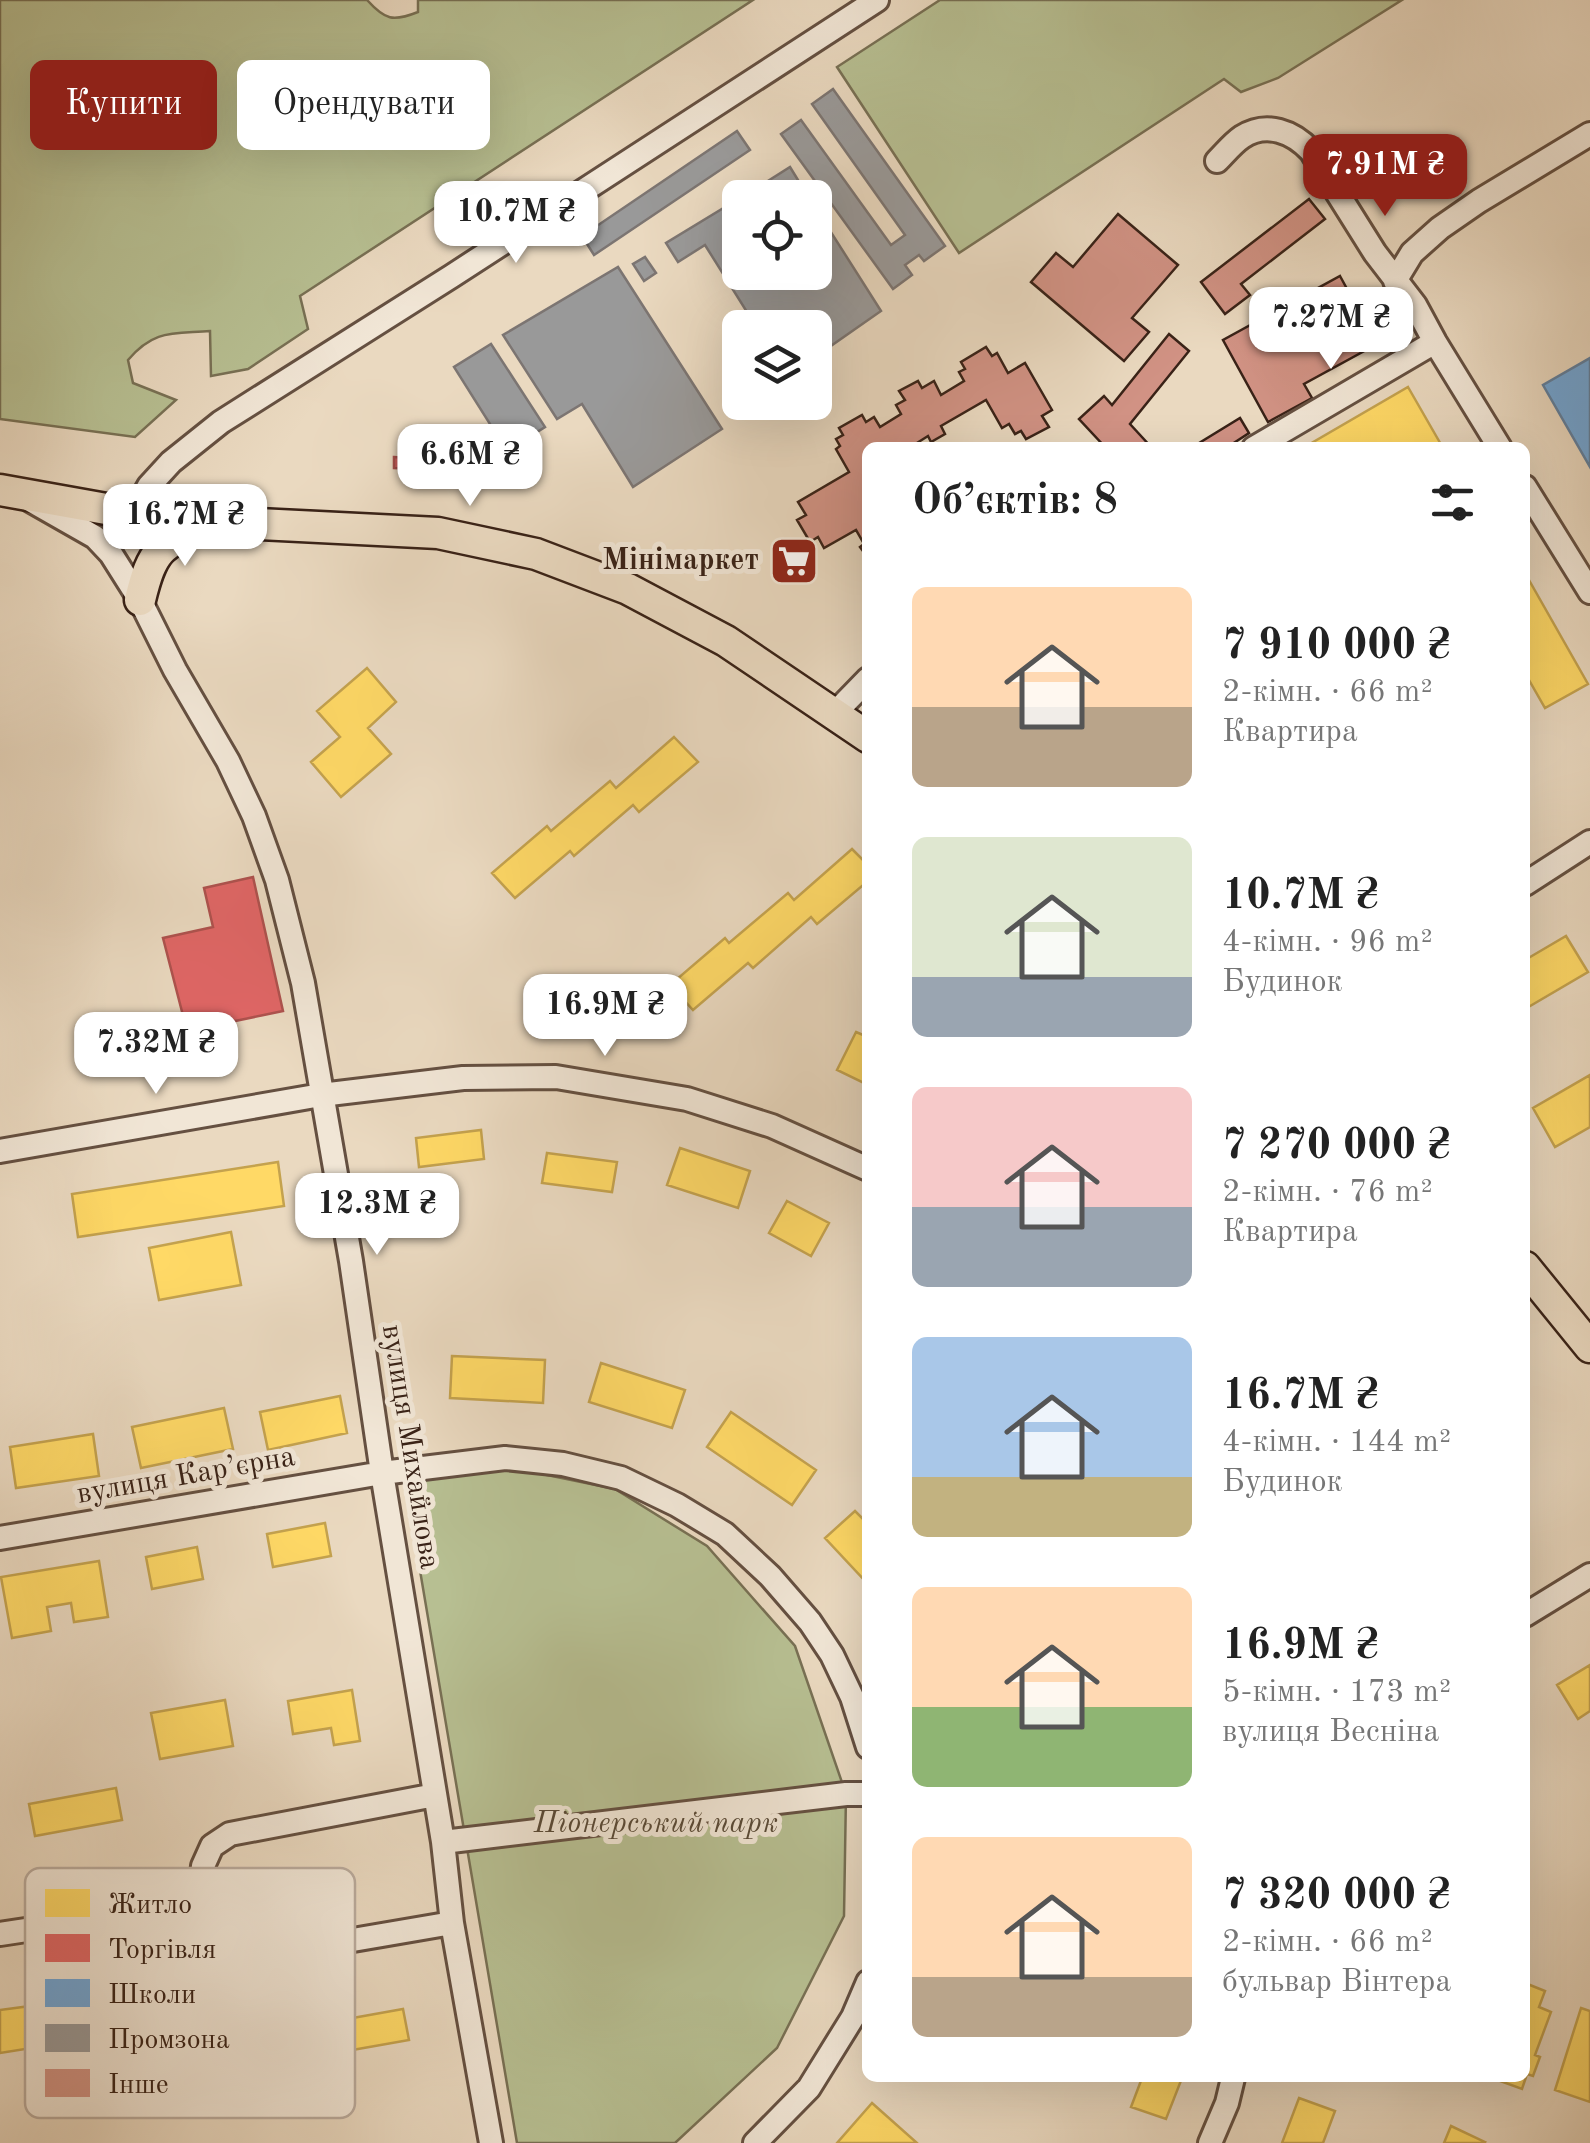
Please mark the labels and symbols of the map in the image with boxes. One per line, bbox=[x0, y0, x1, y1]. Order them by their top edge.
pin: 7.91M ₴ bbox=[1293, 134, 1477, 219]
pin: 10.7M ₴ bbox=[424, 181, 608, 266]
pin: 7.27M ₴ bbox=[1239, 287, 1423, 372]
pin: 6.6M ₴ bbox=[389, 424, 551, 509]
pin: 16.7M ₴ bbox=[93, 484, 277, 569]
supermarket icon: Мінімаркет bbox=[768, 535, 820, 587]
place label: Мінімаркет bbox=[602, 546, 759, 576]
pin: 16.9M ₴ bbox=[513, 974, 697, 1059]
pin: 7.32M ₴ bbox=[64, 1012, 248, 1097]
pin: 12.3M ₴ bbox=[285, 1173, 469, 1258]
street label: вулиця Михайлова bbox=[376, 1322, 444, 1572]
street label: вулиця Кар’єрна bbox=[74, 1442, 298, 1510]
park label: Піонерський парк bbox=[533, 1809, 778, 1839]
legend bbox=[25, 1868, 355, 2118]
text: Житло bbox=[108, 1892, 192, 1920]
text: Торгівля bbox=[108, 1937, 216, 1965]
text: Школи bbox=[108, 1982, 196, 2010]
text: Промзона bbox=[108, 2027, 230, 2055]
text: Інше bbox=[108, 2072, 169, 2100]

